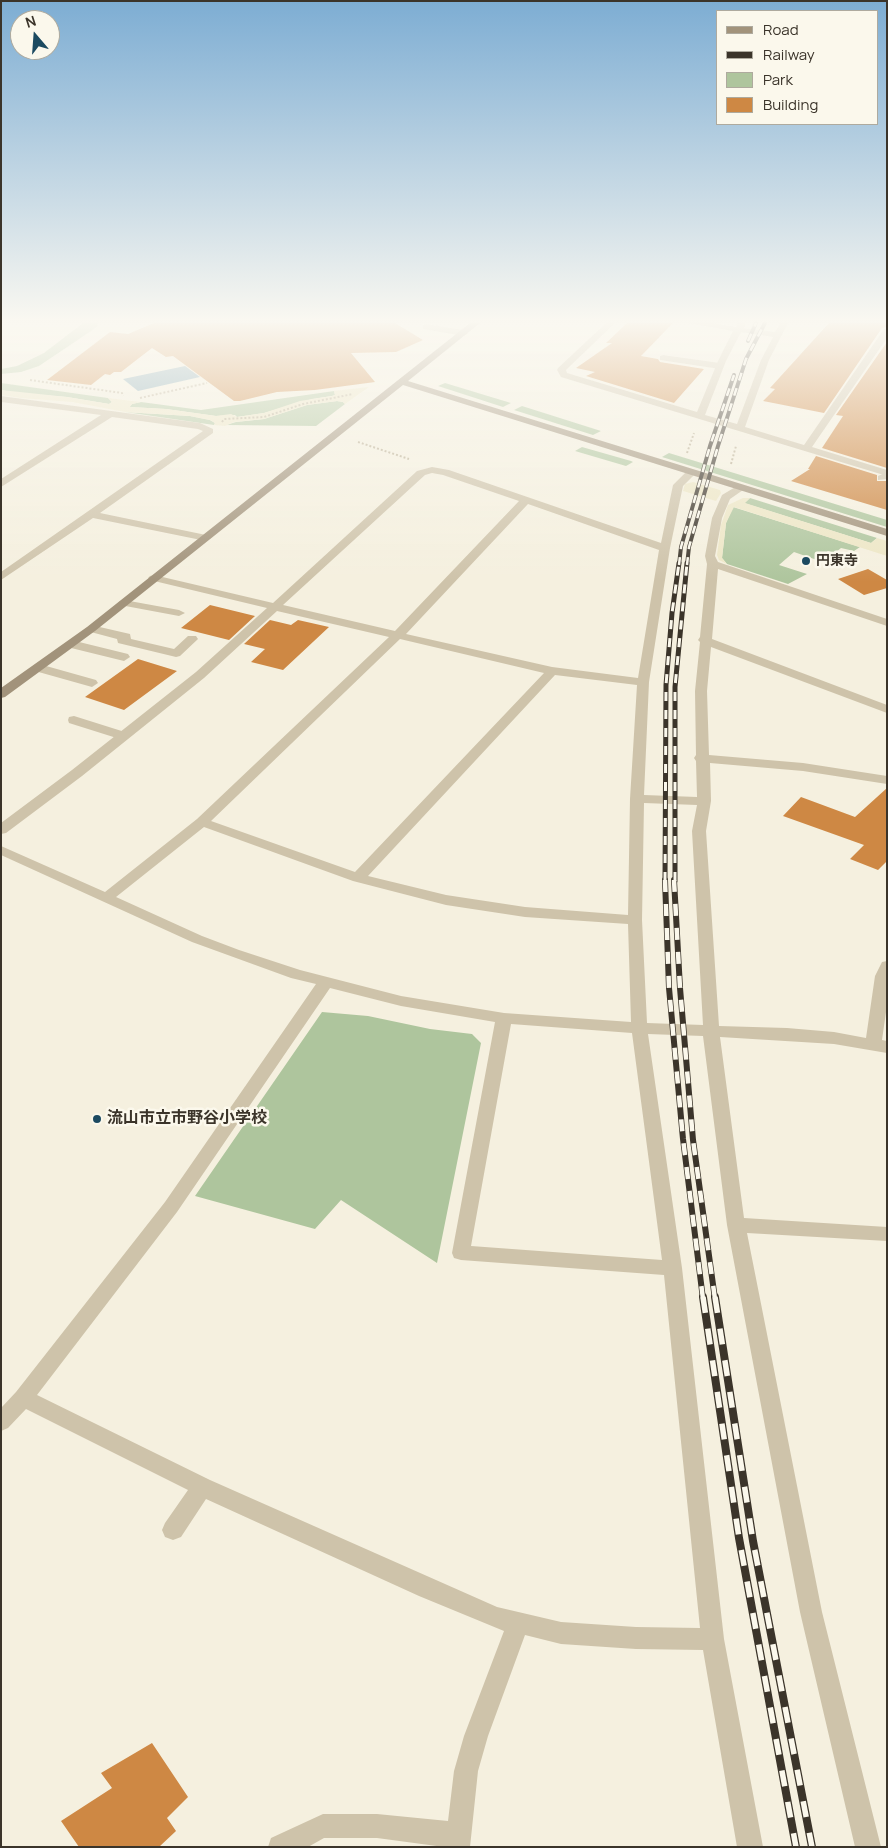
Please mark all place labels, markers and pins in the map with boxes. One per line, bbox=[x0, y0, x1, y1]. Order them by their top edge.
place label: 円東寺 bbox=[816, 553, 858, 569]
marker: 円東寺 bbox=[800, 555, 812, 567]
place label: 流山市立市野谷小学校 bbox=[107, 1109, 267, 1129]
marker: 流山市立市野谷小学校 bbox=[91, 1113, 103, 1125]

